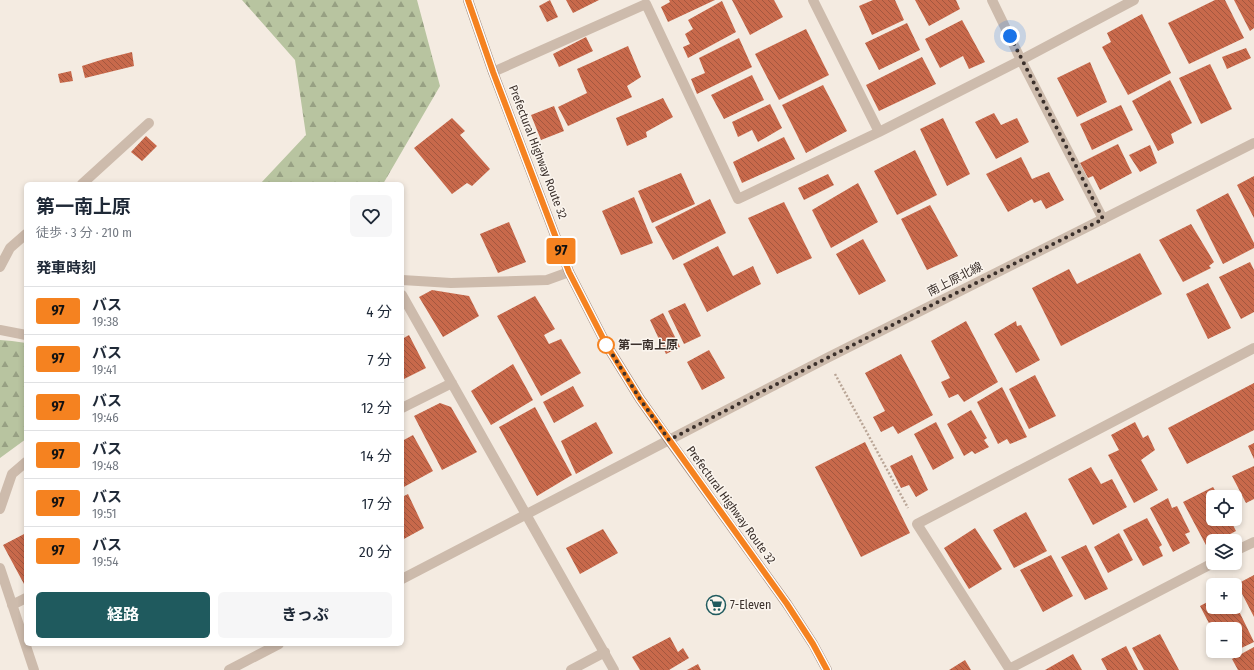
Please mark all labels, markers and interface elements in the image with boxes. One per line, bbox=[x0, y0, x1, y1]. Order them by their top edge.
your location bbox=[1000, 26, 1020, 46]
street label: Prefectural Highway Route 32 bbox=[506, 83, 570, 221]
text: 第一南上原 bbox=[36, 195, 131, 218]
button: heart bbox=[350, 195, 392, 237]
text: 徒歩 · 3 分 · 210 m bbox=[36, 225, 132, 240]
line badge: 97 bbox=[543, 238, 579, 264]
text: 97 bbox=[554, 242, 568, 259]
text: 発車時刻 bbox=[36, 259, 96, 277]
street label: 南上原北線 bbox=[925, 259, 985, 299]
text: バス bbox=[92, 296, 122, 314]
text: 97 bbox=[51, 302, 65, 319]
text: 4 分 bbox=[366, 303, 392, 321]
text: 19:38 bbox=[92, 314, 119, 329]
marker: 第一南上原 bbox=[597, 336, 615, 354]
place label: 第一南上原 bbox=[618, 338, 678, 352]
text: バス bbox=[92, 344, 122, 362]
text: 97 bbox=[51, 350, 65, 367]
text: 7 分 bbox=[367, 351, 392, 369]
text: 19:41 bbox=[92, 362, 117, 377]
text: バス bbox=[92, 392, 122, 410]
text: 97 bbox=[51, 398, 65, 415]
text: 12 分 bbox=[361, 399, 392, 417]
text: 19:46 bbox=[92, 410, 119, 425]
text: バス bbox=[92, 440, 122, 458]
street label: Prefectural Highway Route 32 bbox=[684, 443, 778, 567]
text: 97 bbox=[51, 446, 65, 463]
text: 14 分 bbox=[360, 447, 392, 465]
text: 19:48 bbox=[92, 458, 119, 473]
text: バス bbox=[92, 488, 122, 506]
map controls bbox=[1206, 490, 1242, 658]
button: locate bbox=[1206, 490, 1242, 526]
text: 97 bbox=[51, 494, 65, 511]
text: 17 分 bbox=[362, 495, 392, 513]
text: 19:51 bbox=[92, 506, 117, 521]
button: layers bbox=[1206, 534, 1242, 570]
text: バス bbox=[92, 536, 122, 554]
text: 97 bbox=[51, 542, 65, 559]
text: 20 分 bbox=[359, 543, 392, 561]
text: 19:54 bbox=[92, 554, 118, 569]
button: + bbox=[1206, 578, 1242, 614]
button: 経路 bbox=[36, 592, 210, 638]
button: きっぷ bbox=[218, 592, 392, 638]
supermarket icon: 7-Eleven bbox=[705, 594, 727, 616]
place label: 7-Eleven bbox=[730, 598, 771, 612]
button: − bbox=[1206, 622, 1242, 658]

